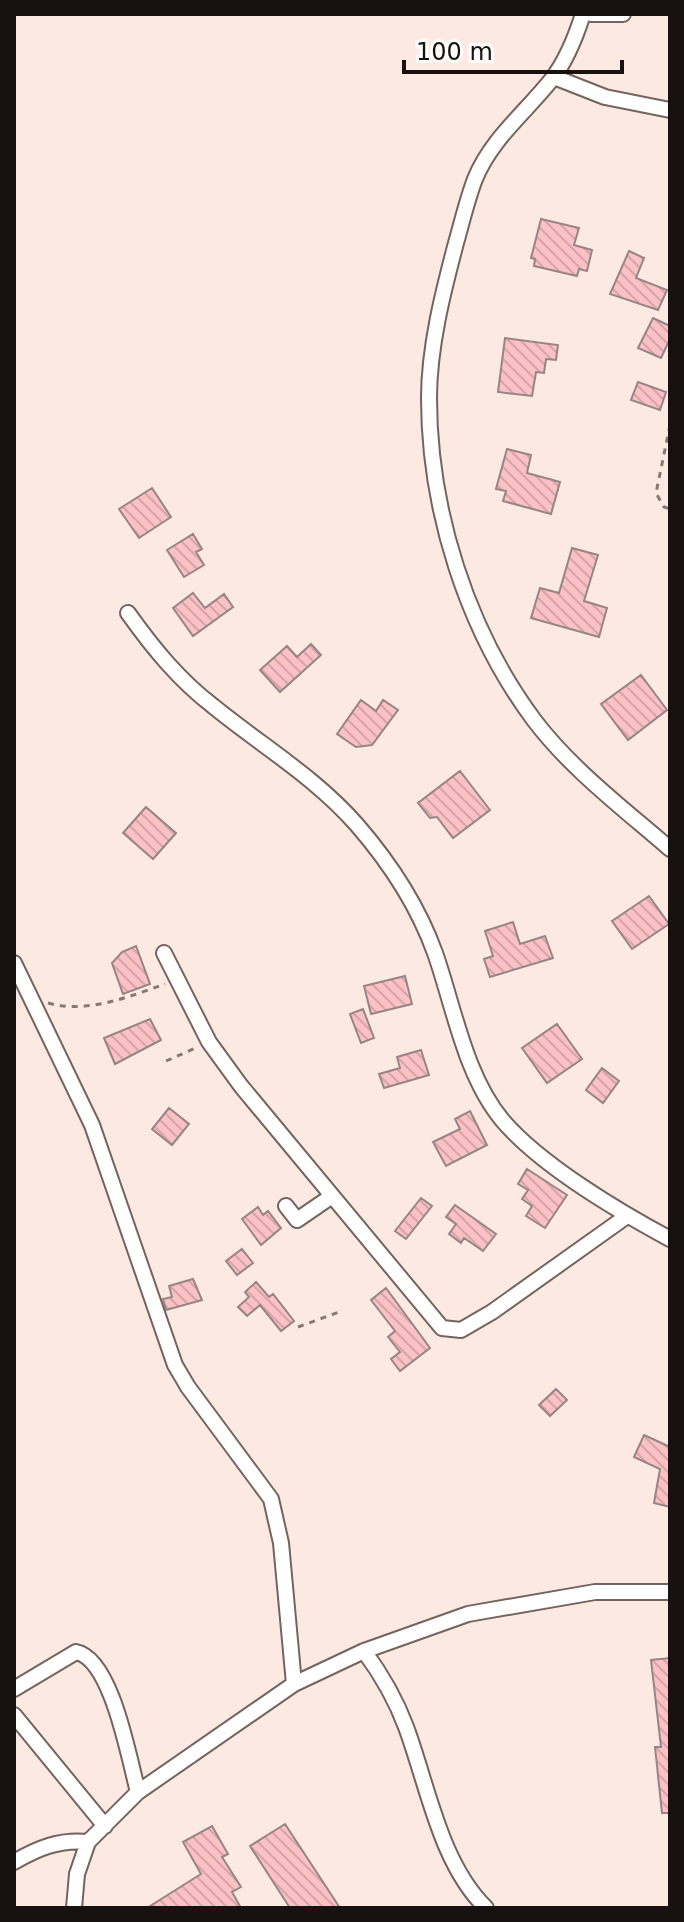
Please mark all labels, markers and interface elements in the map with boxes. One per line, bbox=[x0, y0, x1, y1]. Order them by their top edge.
scale bar bbox=[404, 24, 622, 74]
text: 100 m bbox=[416, 38, 493, 66]

